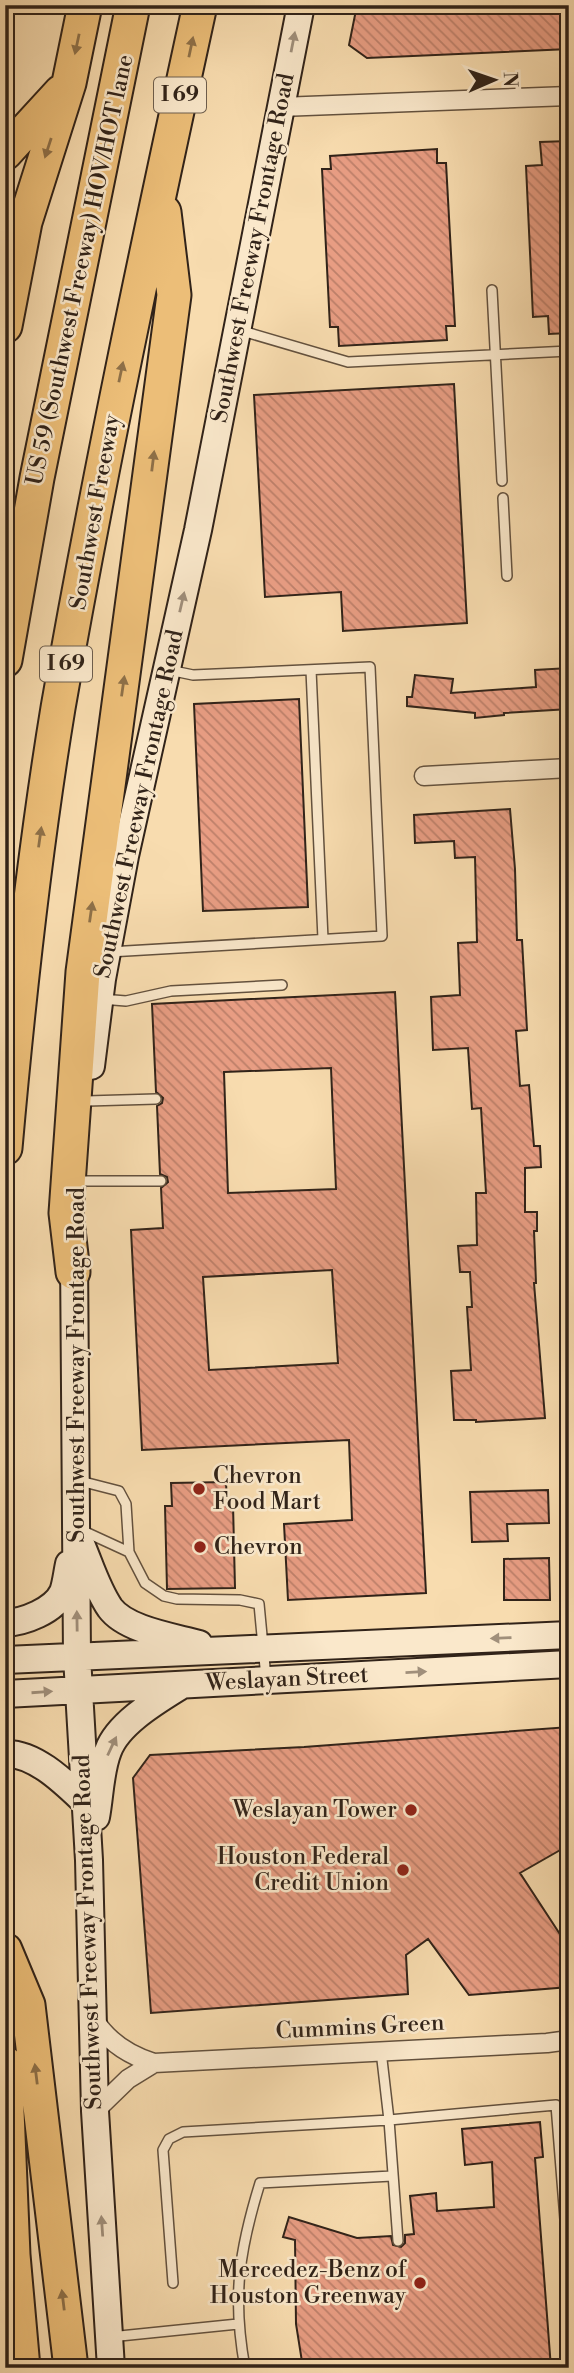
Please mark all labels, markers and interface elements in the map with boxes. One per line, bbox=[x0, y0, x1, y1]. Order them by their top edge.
one-way arrow bbox=[288, 31, 299, 53]
one-way arrow bbox=[72, 33, 83, 55]
one-way arrow bbox=[186, 36, 197, 58]
north arrow bbox=[458, 46, 528, 116]
street label: US 59 (Southwest Freeway) HOV/HOT lane bbox=[21, 52, 139, 488]
street label: Southwest Freeway Frontage Road bbox=[205, 71, 301, 425]
text: N bbox=[498, 72, 522, 87]
road number: I 69 bbox=[154, 78, 206, 112]
one-way arrow bbox=[43, 138, 53, 159]
one-way arrow bbox=[116, 361, 127, 383]
street label: Southwest Freeway bbox=[64, 411, 126, 612]
one-way arrow bbox=[148, 450, 159, 472]
one-way arrow bbox=[177, 590, 188, 612]
street label: Southwest Freeway Frontage Road bbox=[88, 627, 190, 981]
road number: I 69 bbox=[40, 646, 92, 682]
one-way arrow bbox=[117, 675, 128, 697]
one-way arrow bbox=[35, 826, 46, 848]
one-way arrow bbox=[86, 900, 97, 922]
street label: Southwest Freeway Frontage Road bbox=[63, 1187, 91, 1543]
place label: Chevron Food Mart bbox=[213, 1462, 321, 1516]
marker: Chevron Food Mart bbox=[191, 1481, 207, 1497]
place label: Chevron bbox=[214, 1533, 303, 1561]
marker: Chevron bbox=[192, 1539, 208, 1555]
one-way arrow bbox=[71, 1610, 82, 1632]
one-way arrow bbox=[489, 1633, 511, 1644]
street label: Weslayan Street bbox=[204, 1661, 369, 1697]
one-way arrow bbox=[405, 1666, 427, 1677]
one-way arrow bbox=[31, 1686, 53, 1697]
one-way arrow bbox=[106, 1736, 118, 1756]
street label: Southwest Freeway Frontage Road bbox=[68, 1754, 108, 2110]
place label: Weslayan Tower bbox=[232, 1796, 397, 1824]
marker: Weslayan Tower bbox=[403, 1802, 419, 1818]
place label: Houston Federal Credit Union bbox=[217, 1843, 389, 1897]
marker: Houston Federal Credit Union bbox=[395, 1862, 411, 1878]
street label: Cummins Green bbox=[275, 2009, 445, 2045]
one-way arrow bbox=[31, 2063, 42, 2085]
one-way arrow bbox=[96, 2215, 107, 2237]
place label: Mercedez-Benz of Houston Greenway bbox=[210, 2256, 408, 2310]
marker: Mercedez-Benz of Houston Greenway bbox=[412, 2275, 428, 2291]
one-way arrow bbox=[57, 2289, 68, 2311]

